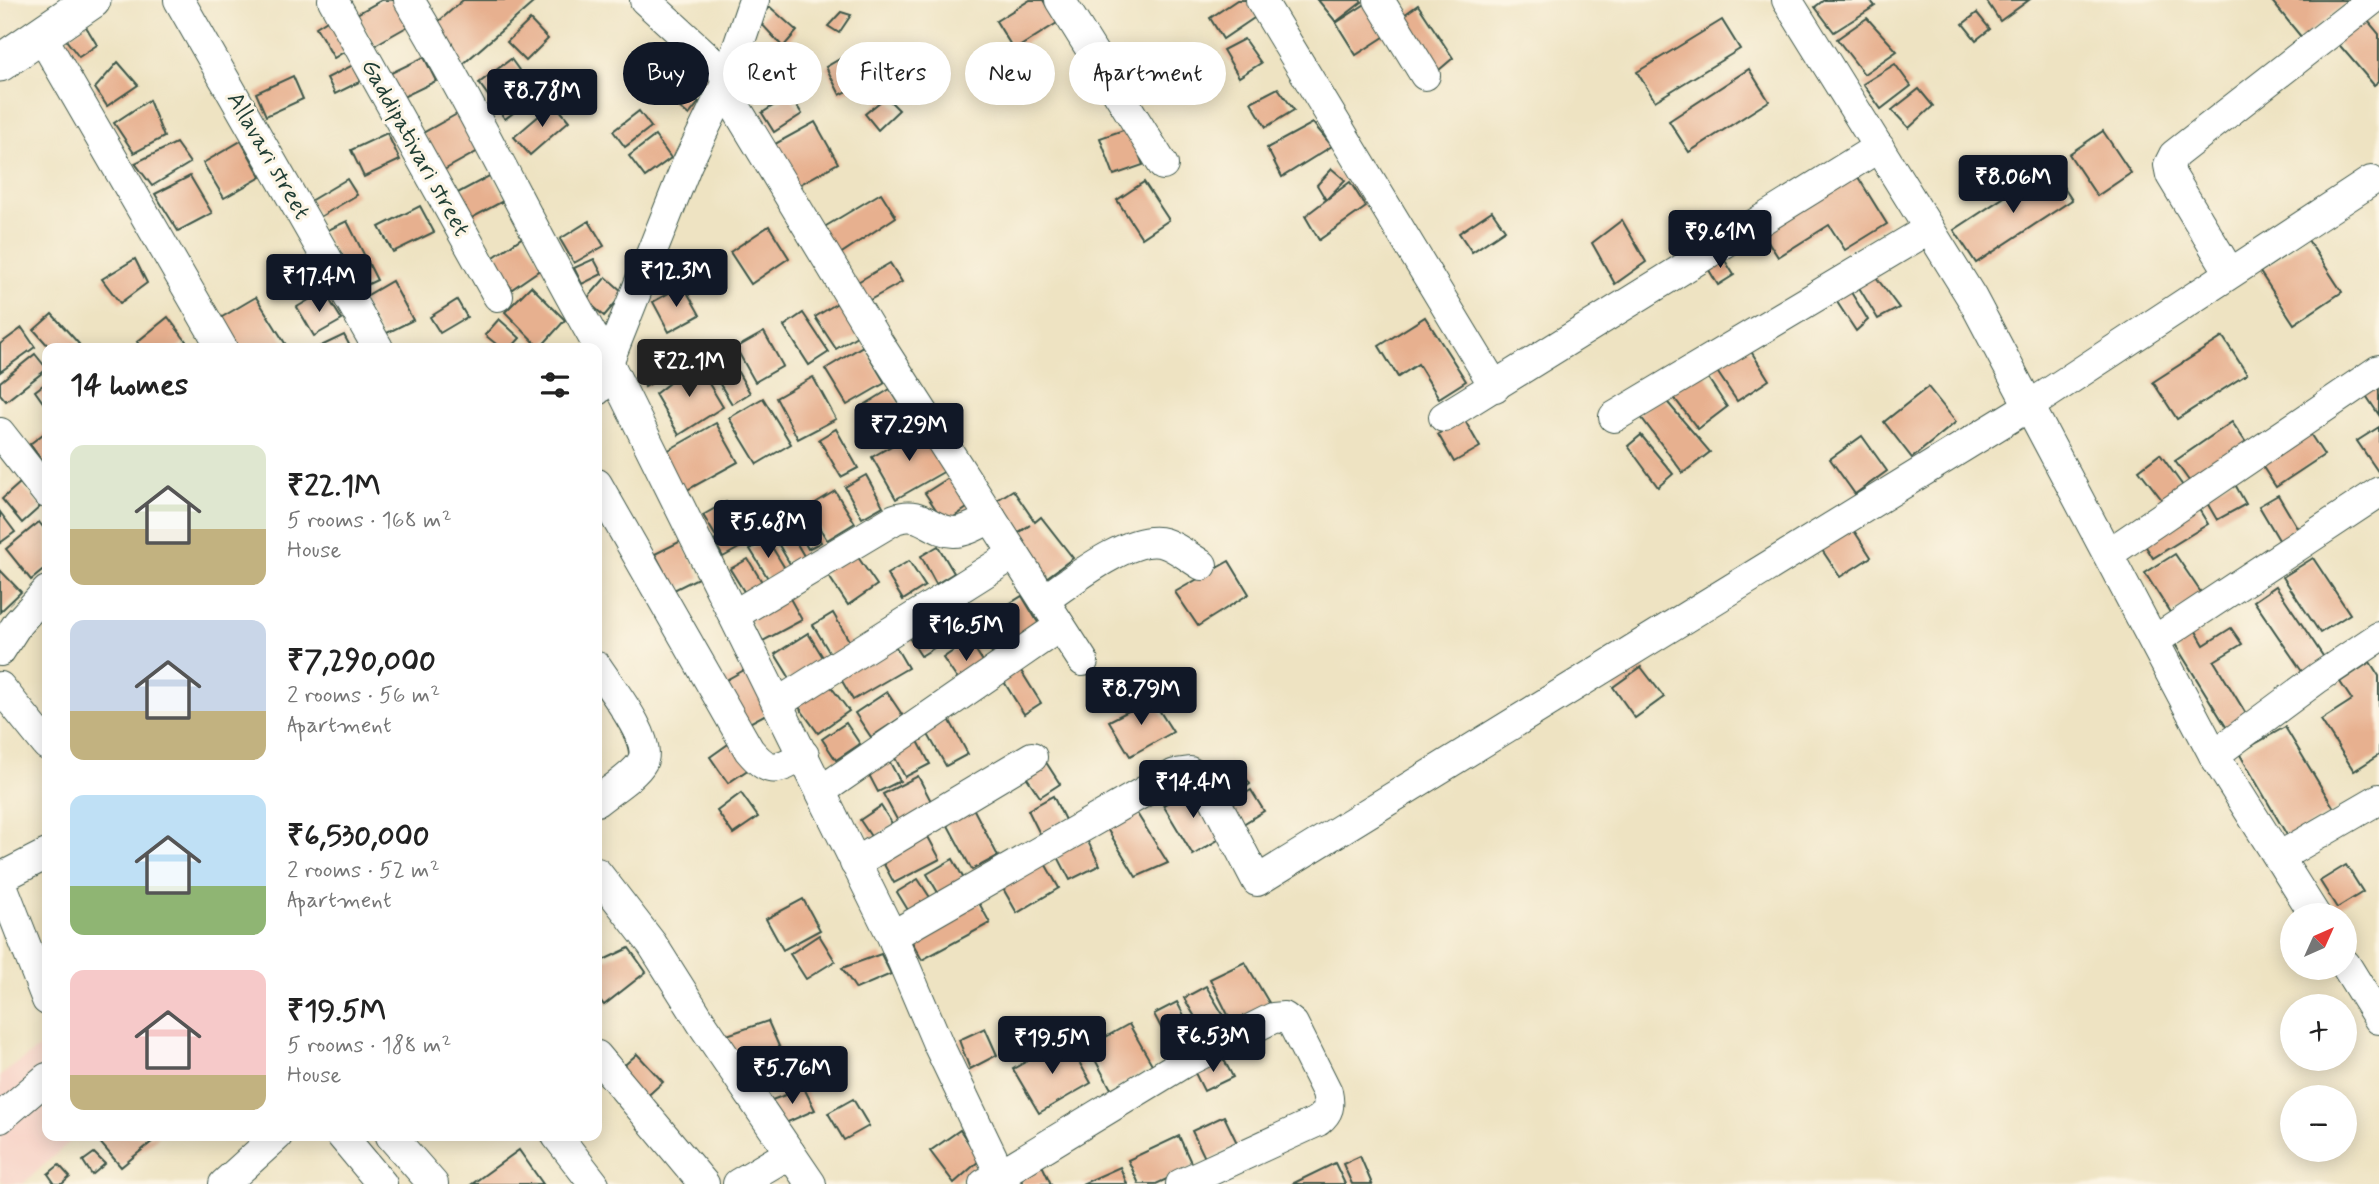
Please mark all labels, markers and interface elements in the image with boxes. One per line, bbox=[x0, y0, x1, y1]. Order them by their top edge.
chip: Buy bbox=[623, 42, 709, 105]
chip: Rent bbox=[723, 42, 822, 105]
chip: Filters bbox=[836, 42, 951, 105]
chip: New bbox=[965, 42, 1055, 105]
chip: Apartment bbox=[1069, 42, 1226, 105]
street label: Gaddipativari street bbox=[353, 54, 477, 242]
pin: ₹8.78M bbox=[485, 69, 599, 129]
text: ₹8.78M bbox=[503, 77, 581, 107]
street label: Allavari street bbox=[219, 87, 317, 226]
pin: ₹8.06M bbox=[1956, 156, 2070, 215]
text: ₹8.06M bbox=[1975, 163, 2051, 193]
pin: ₹9.61M bbox=[1663, 210, 1777, 270]
text: ₹9.61M bbox=[1684, 218, 1756, 248]
pin: ₹12.3M bbox=[619, 250, 733, 309]
pin: ₹17.4M bbox=[262, 254, 376, 314]
text: ₹12.3M bbox=[641, 257, 711, 287]
text: ₹17.4M bbox=[282, 262, 356, 292]
pin: ₹22.1M bbox=[632, 340, 746, 399]
text: ₹22.1M bbox=[653, 347, 725, 377]
text: 14 homes bbox=[70, 366, 188, 405]
icon: filters bbox=[536, 366, 574, 404]
pin: ₹7.29M bbox=[852, 404, 966, 463]
text: ₹7.29M bbox=[870, 411, 948, 441]
text: ₹22.1M bbox=[287, 467, 381, 506]
icon: home bbox=[126, 473, 210, 557]
pin: ₹5.68M bbox=[711, 500, 825, 560]
text: 5 rooms · 168 m² bbox=[287, 506, 452, 536]
text: ₹5.68M bbox=[730, 508, 806, 538]
text: House bbox=[287, 536, 341, 566]
pin: ₹16.5M bbox=[909, 604, 1023, 663]
text: ₹16.5M bbox=[929, 611, 1003, 641]
text: ₹7,290,000 bbox=[287, 642, 436, 681]
icon: home bbox=[126, 648, 210, 732]
pin: ₹8.79M bbox=[1084, 668, 1198, 727]
text: ₹8.79M bbox=[1102, 675, 1180, 705]
text: 2 rooms · 56 m² bbox=[287, 681, 440, 711]
text: Apartment bbox=[287, 711, 392, 741]
pin: ₹14.4M bbox=[1136, 760, 1250, 820]
text: ₹14.4M bbox=[1155, 768, 1231, 798]
text: ₹6,530,000 bbox=[287, 817, 429, 856]
icon: home bbox=[126, 823, 210, 907]
text: 2 rooms · 52 m² bbox=[287, 856, 440, 886]
text: Apartment bbox=[287, 886, 392, 916]
north arrow bbox=[2280, 903, 2357, 980]
map controls bbox=[2280, 903, 2357, 1162]
text: ₹19.5M bbox=[287, 992, 386, 1031]
button: + bbox=[2280, 994, 2357, 1071]
icon: home bbox=[126, 998, 210, 1082]
pin: ₹6.53M bbox=[1156, 1014, 1270, 1074]
pin: ₹19.5M bbox=[995, 1016, 1109, 1076]
text: ₹6.53M bbox=[1176, 1022, 1250, 1052]
text: ₹19.5M bbox=[1014, 1024, 1090, 1054]
text: 5 rooms · 188 m² bbox=[287, 1031, 451, 1061]
pin: ₹5.76M bbox=[735, 1046, 849, 1106]
text: ₹5.76M bbox=[753, 1054, 831, 1084]
text: House bbox=[287, 1061, 341, 1091]
button: − bbox=[2280, 1085, 2357, 1162]

